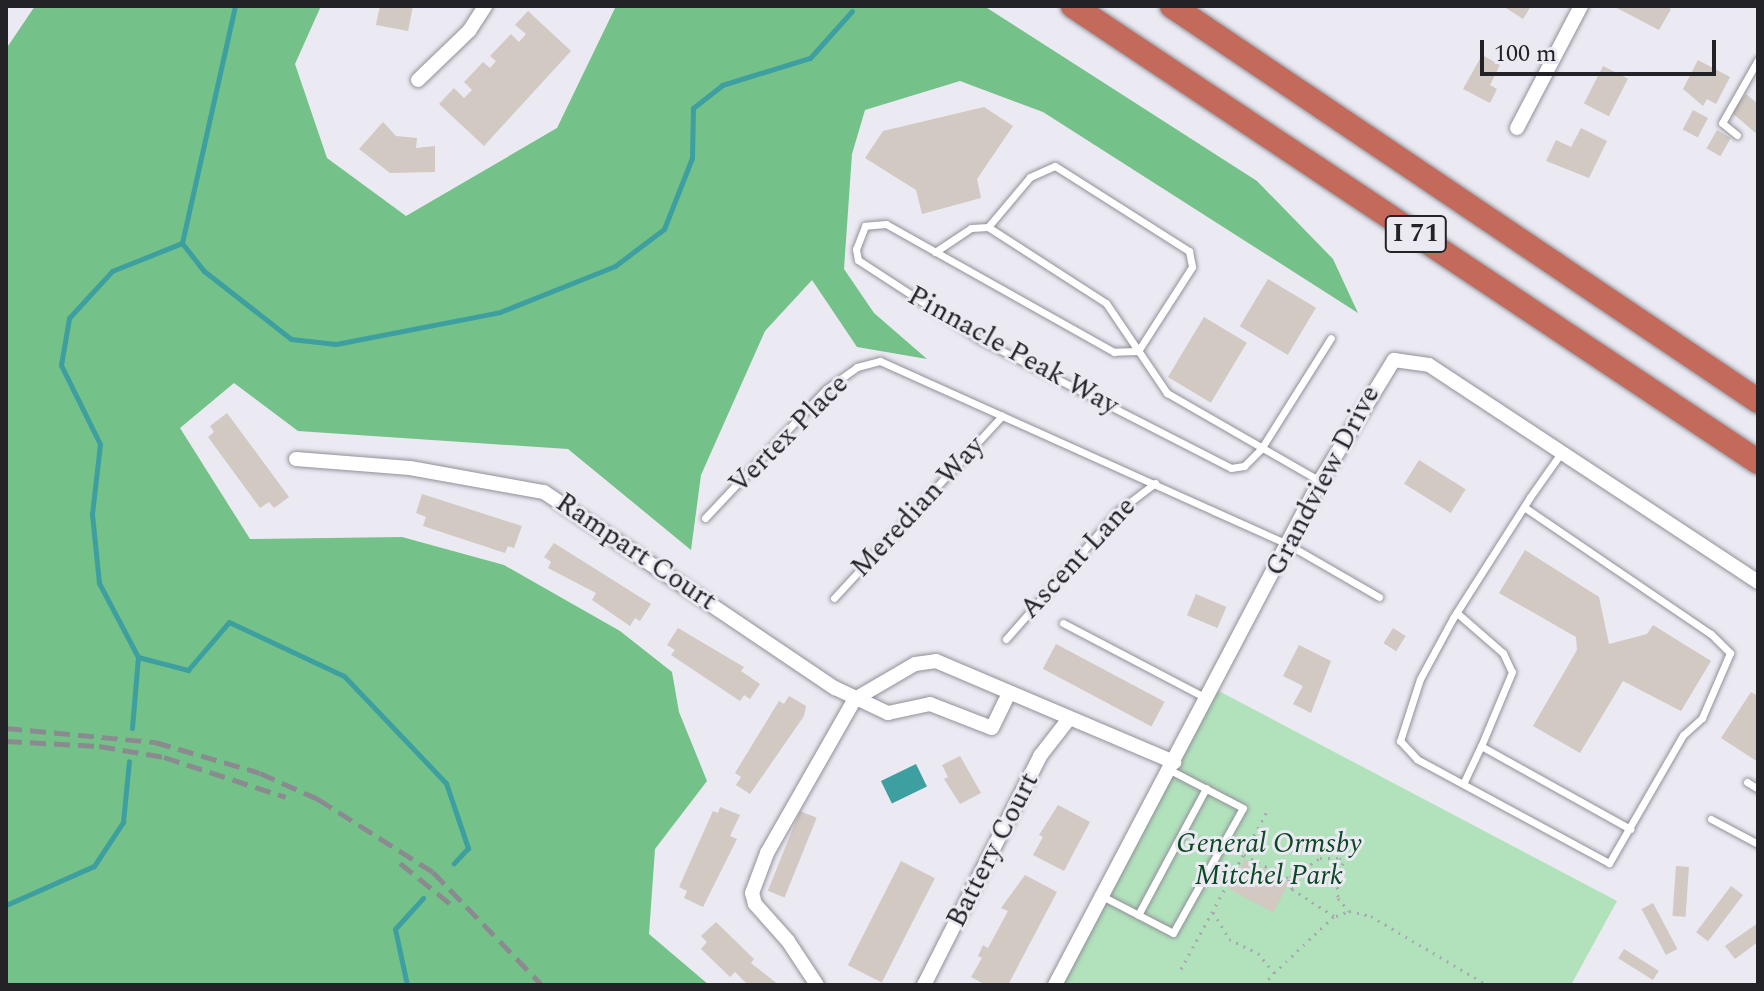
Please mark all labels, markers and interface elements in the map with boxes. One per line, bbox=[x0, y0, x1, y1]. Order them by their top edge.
scale bar bbox=[1484, 24, 1720, 74]
text: 100 m bbox=[1494, 36, 1557, 72]
road number: I 71 bbox=[1384, 212, 1448, 256]
street label: Pinnacle Peak Way bbox=[902, 279, 1124, 423]
street label: Vertex Place bbox=[722, 367, 856, 501]
street label: Grandview Drive bbox=[1259, 380, 1387, 582]
street label: Meredian Way bbox=[844, 430, 992, 584]
street label: Rampart Court bbox=[549, 486, 723, 618]
street label: Ascent Lane bbox=[1013, 490, 1143, 626]
street label: Battery Court bbox=[940, 767, 1046, 933]
park label: General Ormsby Mitchel Park bbox=[1176, 827, 1362, 893]

